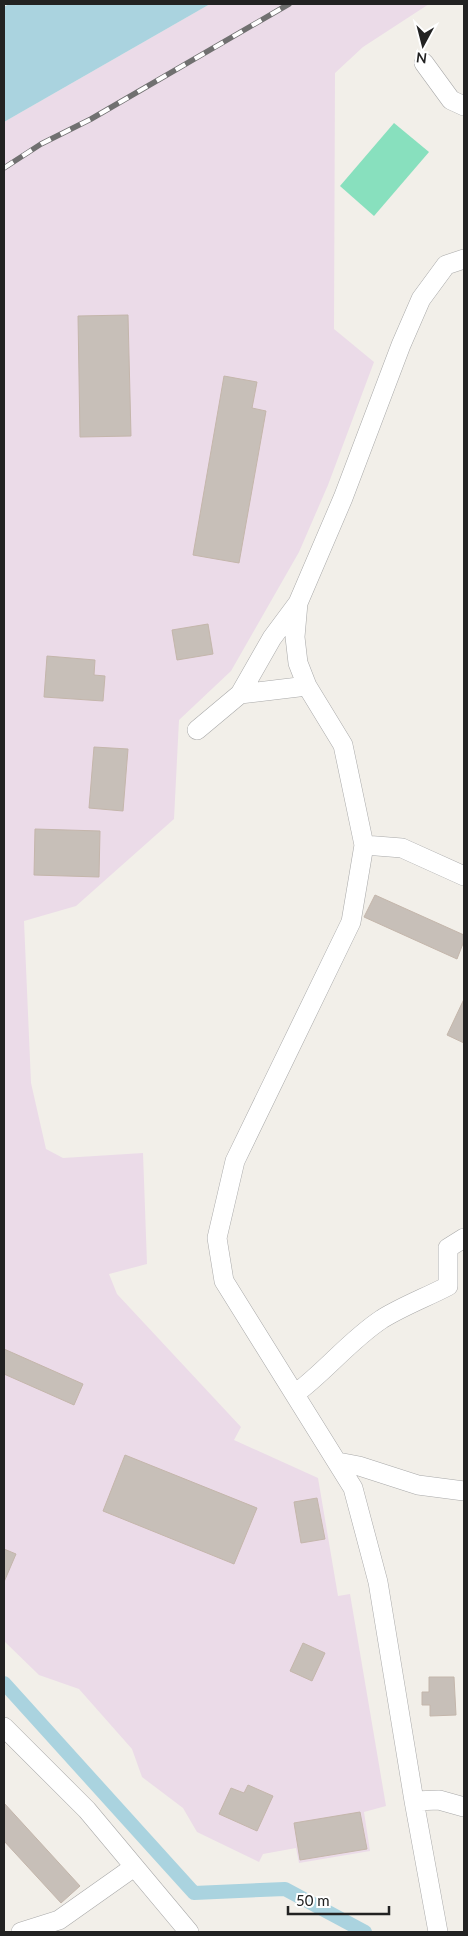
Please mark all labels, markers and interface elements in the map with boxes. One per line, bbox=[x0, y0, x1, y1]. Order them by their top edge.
north arrow bbox=[398, 20, 448, 70]
text: N bbox=[415, 49, 428, 67]
scale bar bbox=[288, 1884, 389, 1916]
text: 50 m bbox=[296, 1891, 330, 1909]

